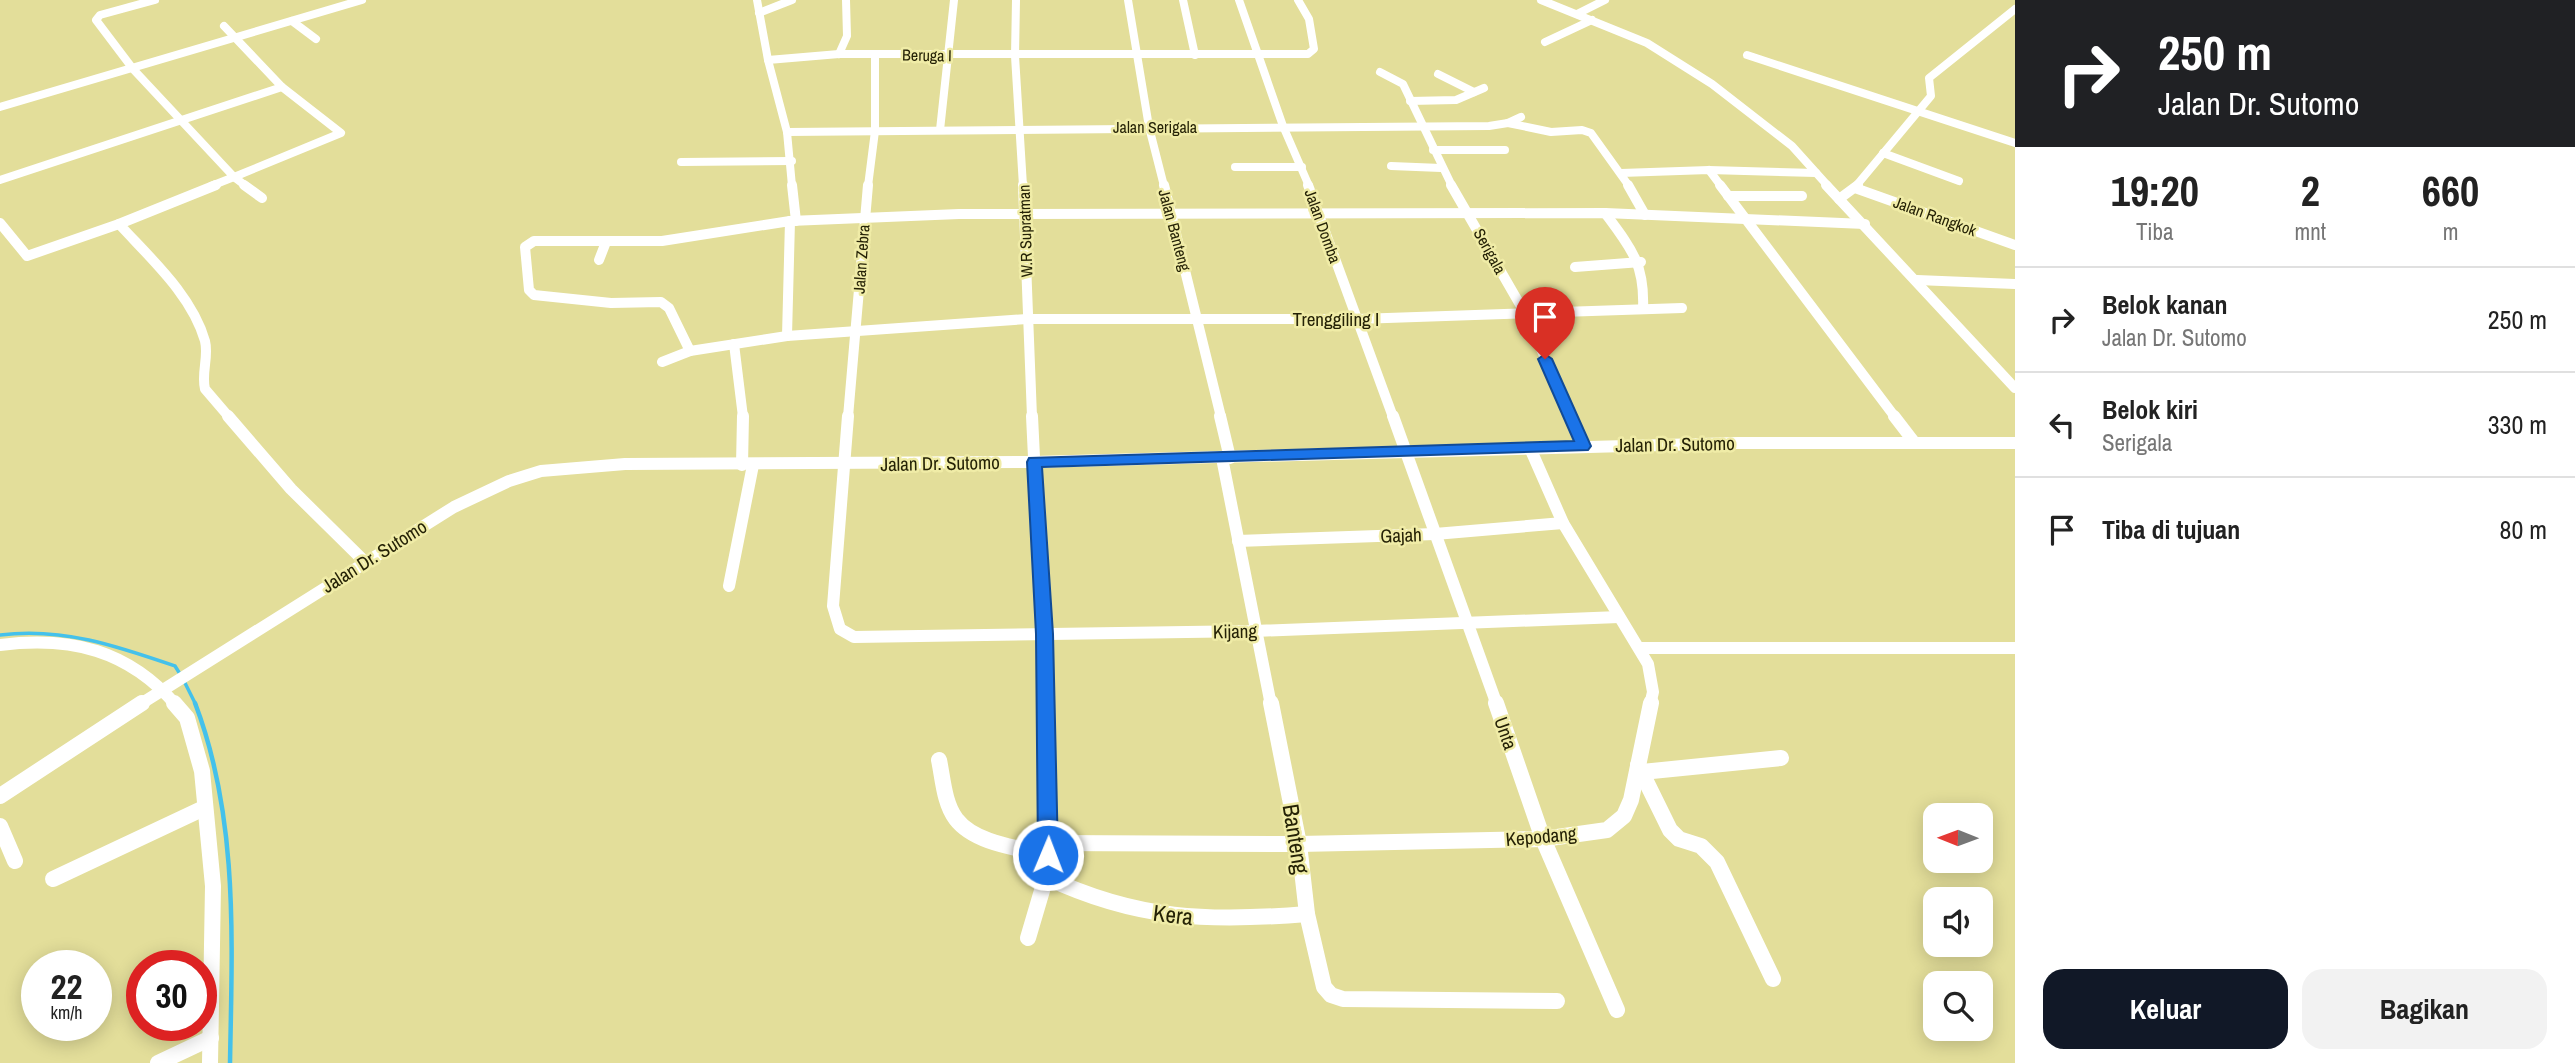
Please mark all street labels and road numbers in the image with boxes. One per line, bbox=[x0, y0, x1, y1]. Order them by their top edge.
street label: Beruga I bbox=[902, 44, 952, 66]
street label: Jalan Serigala bbox=[1113, 116, 1198, 138]
street label: W.R Supratman bbox=[1012, 184, 1038, 278]
street label: Jalan Domba bbox=[1299, 186, 1347, 267]
street label: Jalan Banteng bbox=[1154, 187, 1197, 274]
street label: Jalan Rangkok bbox=[1890, 191, 1980, 241]
street label: Jalan Zebra bbox=[848, 223, 874, 294]
street label: Serigala bbox=[1469, 224, 1512, 278]
street label: Trenggiling I bbox=[1293, 306, 1379, 332]
street label: Jalan Dr. Sutomo bbox=[1615, 430, 1735, 458]
street label: Jalan Dr. Sutomo bbox=[880, 449, 1000, 477]
street label: Jalan Dr. Sutomo bbox=[316, 513, 432, 599]
street label: Gajah bbox=[1380, 521, 1422, 549]
street label: Kijang bbox=[1213, 618, 1258, 644]
street label: Unta bbox=[1488, 713, 1524, 753]
street label: Banteng bbox=[1276, 802, 1317, 877]
street label: Kepodang bbox=[1504, 820, 1578, 852]
street label: Kera bbox=[1151, 897, 1195, 932]

